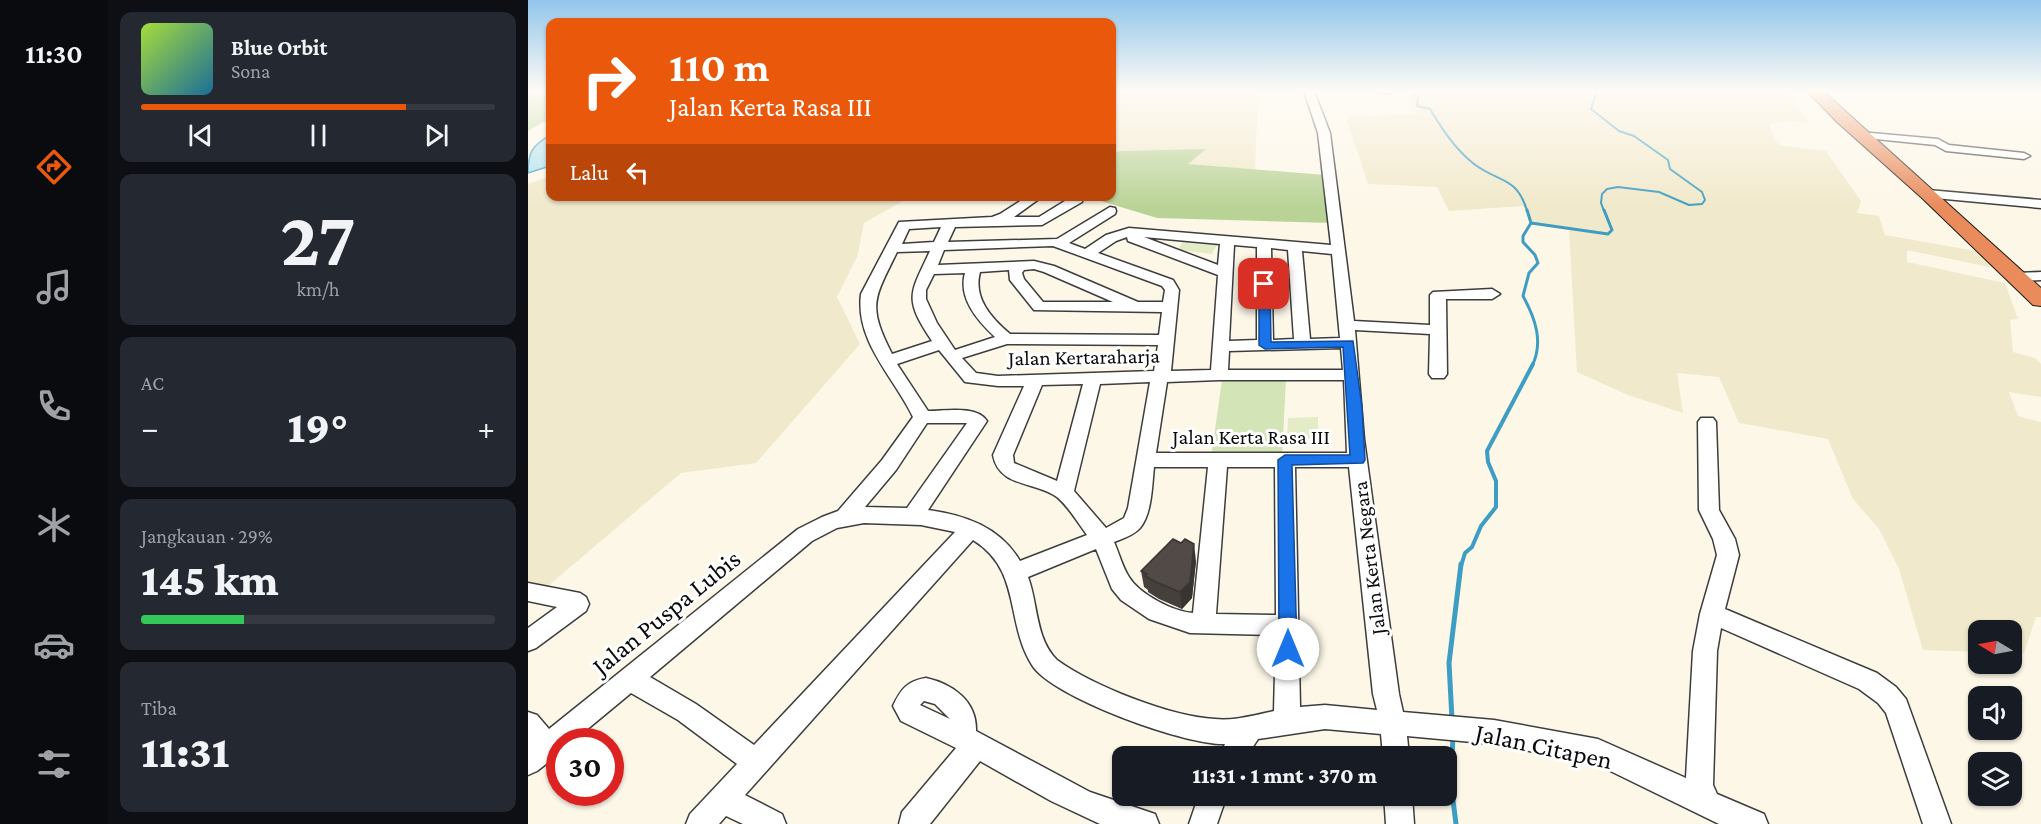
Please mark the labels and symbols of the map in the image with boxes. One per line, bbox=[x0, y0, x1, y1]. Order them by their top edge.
pin bbox=[1238, 258, 1289, 309]
street label: Jalan Kertaraharja bbox=[1006, 344, 1160, 370]
street label: Jalan Kerta Rasa III bbox=[1170, 425, 1330, 449]
street label: Jalan Kerta Negara bbox=[1348, 479, 1391, 638]
street label: Jalan Puspa Lubis bbox=[585, 544, 746, 682]
position arrow bbox=[1256, 617, 1320, 681]
north arrow bbox=[1968, 620, 2022, 674]
street label: Jalan Citapen bbox=[1471, 717, 1615, 775]
speed limit sign: 30 bbox=[546, 728, 624, 806]

